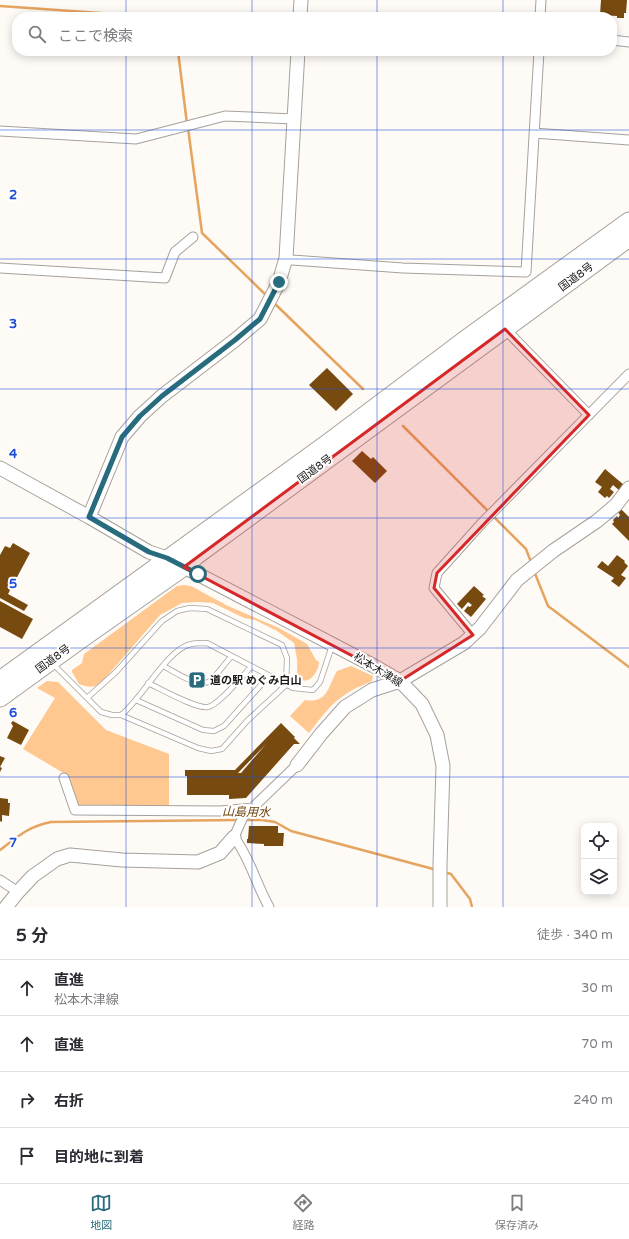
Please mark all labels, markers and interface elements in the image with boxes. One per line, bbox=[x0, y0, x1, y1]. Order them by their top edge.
search box bbox=[12, 12, 617, 56]
icon: search bbox=[26, 23, 48, 45]
text: ここで検索 bbox=[58, 27, 133, 45]
text: 2 bbox=[9, 187, 17, 203]
street label: 国道8号 bbox=[556, 260, 596, 294]
route end bbox=[270, 273, 288, 291]
text: 3 bbox=[9, 316, 17, 332]
text: 4 bbox=[9, 446, 18, 462]
street label: 国道8号 bbox=[295, 452, 335, 486]
route start bbox=[189, 565, 207, 583]
text: 5 bbox=[9, 576, 17, 592]
street label: 国道8号 bbox=[33, 642, 73, 676]
street label: 松本木津線 bbox=[351, 650, 405, 690]
parking icon: 道の駅 めぐみ白山 bbox=[187, 670, 207, 690]
place label: 道の駅 めぐみ白山 bbox=[210, 674, 301, 687]
text: 6 bbox=[9, 705, 17, 721]
water label: 山島用水 bbox=[222, 805, 272, 819]
map controls bbox=[581, 823, 617, 895]
button: locate bbox=[581, 823, 617, 859]
text: 7 bbox=[9, 835, 17, 851]
button: layers bbox=[581, 859, 617, 895]
text: 5 分 bbox=[16, 925, 48, 946]
text: 徒歩 · 340 m bbox=[537, 927, 613, 943]
text: 直進 bbox=[54, 971, 84, 989]
icon: ahead bbox=[16, 977, 38, 999]
text: 30 m bbox=[581, 980, 613, 996]
text: 松本木津線 bbox=[54, 992, 119, 1008]
icon: ahead bbox=[16, 1033, 38, 1055]
text: 直進 bbox=[54, 1036, 84, 1054]
text: 70 m bbox=[581, 1036, 613, 1052]
icon: right bbox=[16, 1089, 38, 1111]
text: 右折 bbox=[54, 1092, 84, 1110]
text: 240 m bbox=[573, 1092, 613, 1108]
icon: arrive bbox=[16, 1145, 38, 1167]
text: 目的地に到着 bbox=[54, 1148, 144, 1166]
tab: 地図 bbox=[90, 1192, 112, 1232]
tab: 経路 bbox=[292, 1192, 314, 1232]
tab: 保存済み bbox=[495, 1192, 539, 1232]

